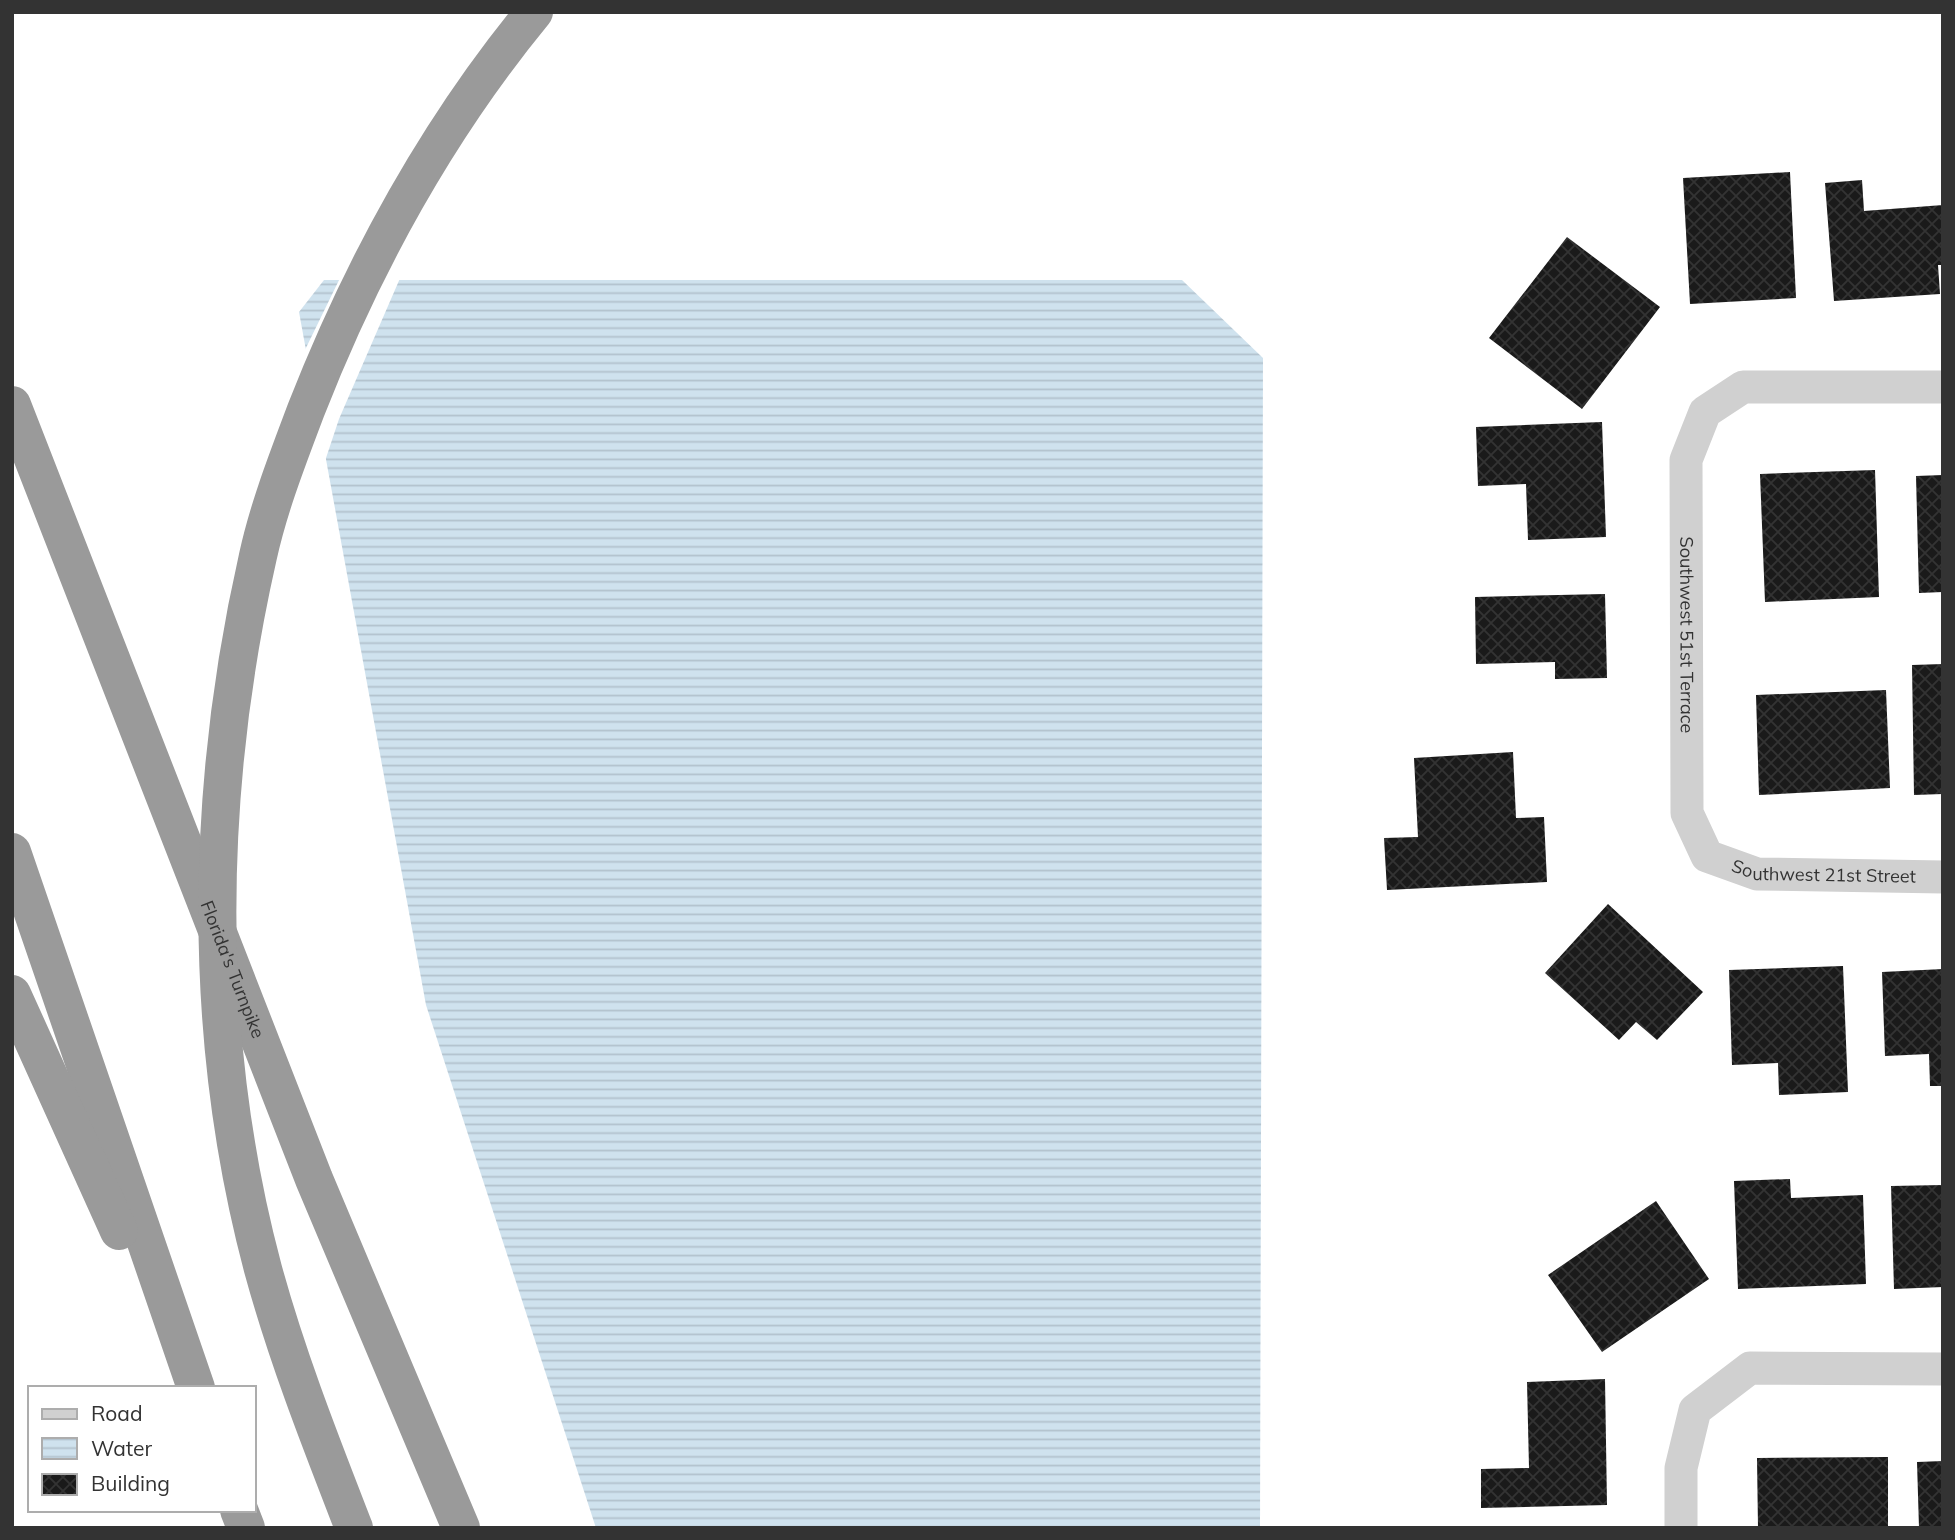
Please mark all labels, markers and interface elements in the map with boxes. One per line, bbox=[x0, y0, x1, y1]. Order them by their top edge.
street label: Southwest 51st Terrace bbox=[1675, 536, 1699, 733]
street label: Southwest 21st Street bbox=[1729, 854, 1916, 888]
street label: Florida's Turnpike bbox=[196, 897, 270, 1041]
legend bbox=[28, 1386, 256, 1512]
text: Road bbox=[91, 1400, 142, 1426]
text: Water bbox=[91, 1435, 152, 1461]
text: Building bbox=[91, 1470, 170, 1496]

